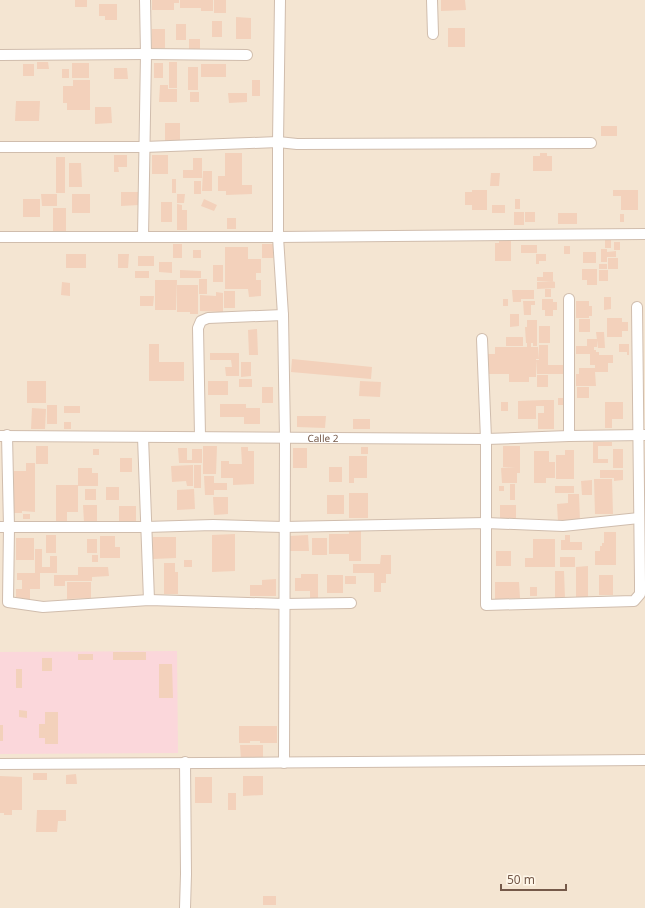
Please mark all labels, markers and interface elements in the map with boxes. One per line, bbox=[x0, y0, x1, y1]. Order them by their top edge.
street label: Calle 2 bbox=[307, 431, 339, 445]
scale bar bbox=[501, 866, 566, 892]
text: 50 m bbox=[507, 871, 535, 888]

